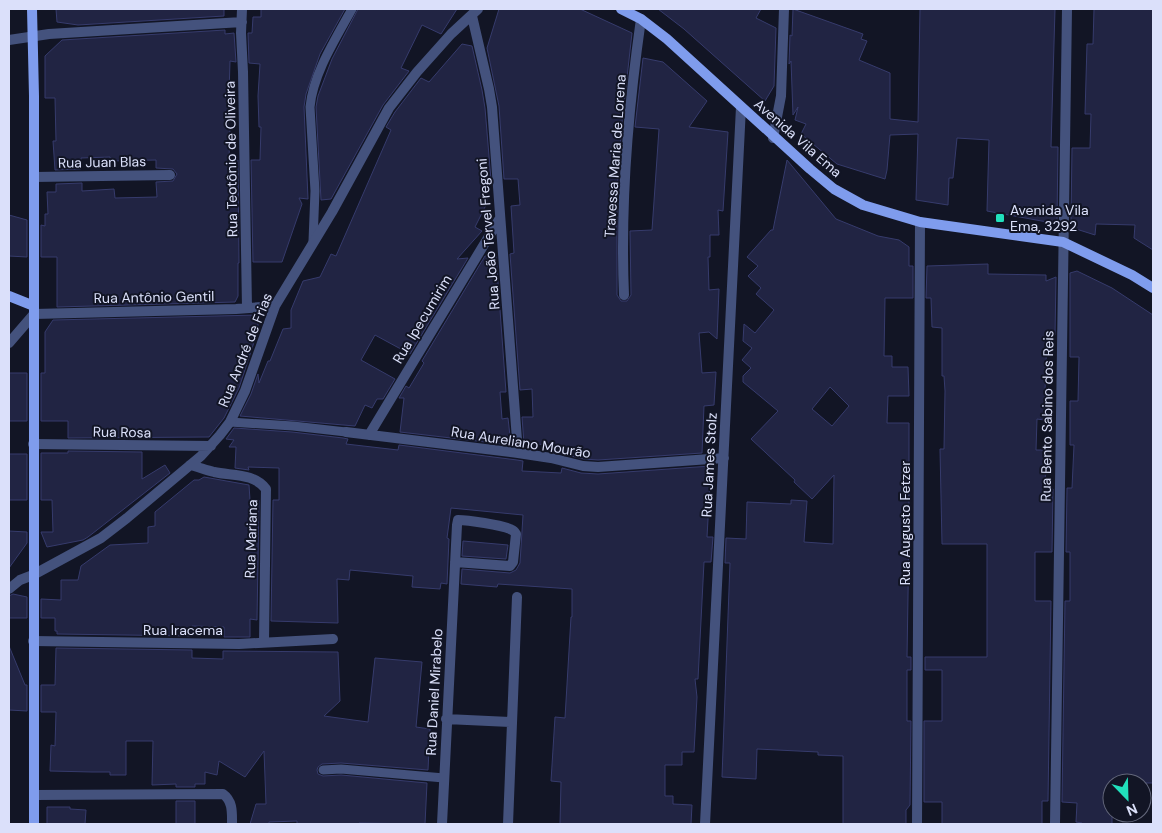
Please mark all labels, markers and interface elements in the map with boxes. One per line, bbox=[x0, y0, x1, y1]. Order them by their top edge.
street label: Travessa Maria de Lorena bbox=[600, 74, 630, 238]
street label: Rua Teotônio de Oliveira bbox=[221, 81, 241, 237]
street label: Avenida Vila Ema bbox=[750, 95, 846, 181]
street label: Rua Juan Blas bbox=[58, 152, 146, 172]
street label: Rua João Tervel Fregoni bbox=[472, 158, 504, 310]
place label: Avenida Vila Ema, 3292 bbox=[1010, 201, 1089, 235]
marker: Avenida Vila Ema, 3292 bbox=[994, 212, 1006, 224]
street label: Rua Ipecumirim bbox=[388, 271, 456, 367]
street label: Rua Antônio Gentil bbox=[94, 287, 214, 307]
street label: Rua André de Frias bbox=[214, 290, 276, 410]
street label: Rua Bento Sabino dos Reis bbox=[1037, 330, 1057, 502]
street label: Rua James Stolz bbox=[697, 412, 721, 518]
street label: Rua Rosa bbox=[93, 422, 151, 442]
street label: Rua Aureliano Mourão bbox=[450, 422, 592, 462]
street label: Rua Augusto Fetzer bbox=[896, 461, 914, 585]
street label: Rua Mariana bbox=[241, 499, 261, 579]
street label: Rua Iracema bbox=[143, 621, 223, 639]
street label: Rua Daniel Mirabelo bbox=[422, 628, 446, 756]
north arrow bbox=[1102, 773, 1152, 823]
text: N bbox=[1124, 800, 1140, 820]

